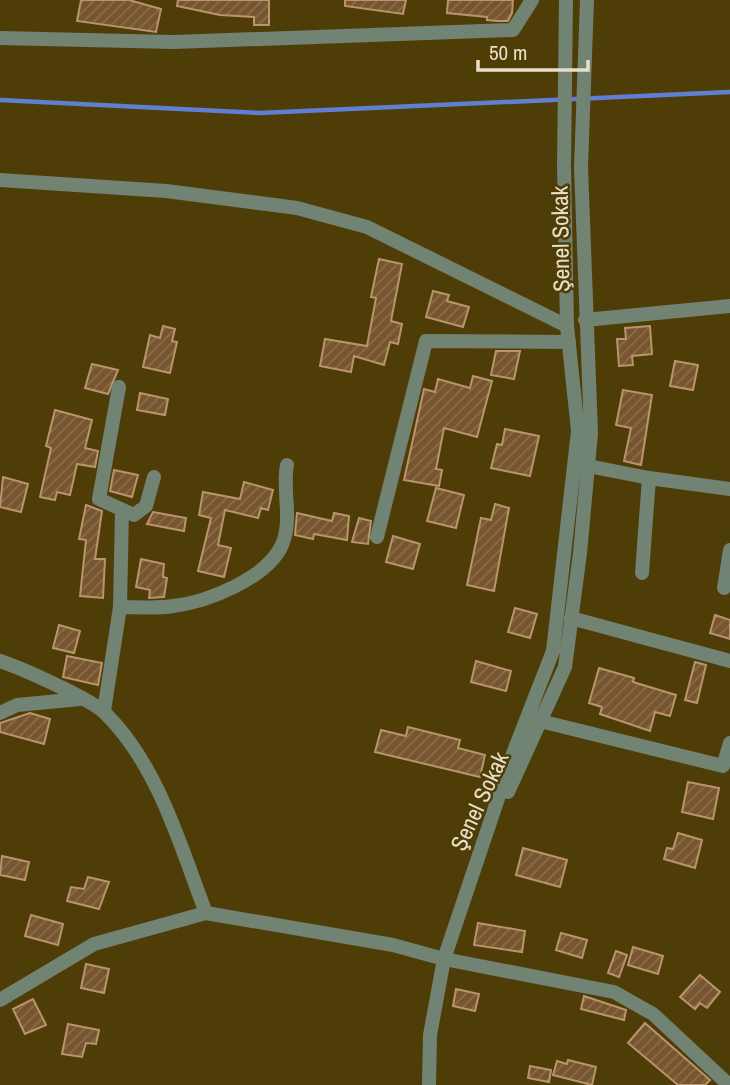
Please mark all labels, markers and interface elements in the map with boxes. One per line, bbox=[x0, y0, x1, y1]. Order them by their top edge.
scale bar bbox=[478, 28, 588, 72]
text: 50 m bbox=[489, 38, 527, 67]
street label: Şenel Sokak bbox=[544, 185, 576, 292]
street label: Şenel Sokak bbox=[443, 746, 516, 856]

